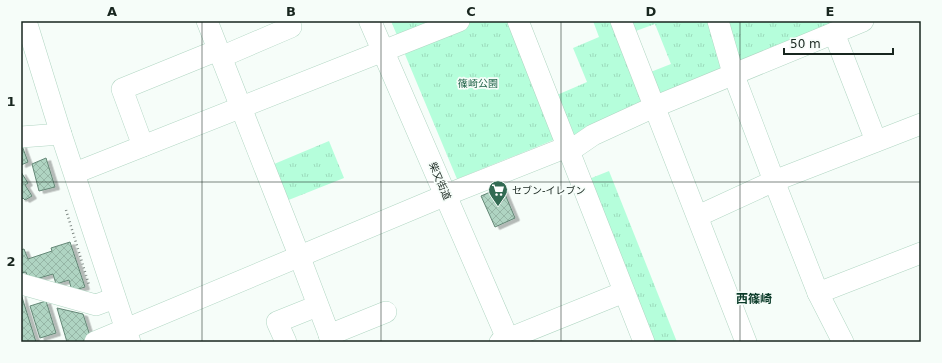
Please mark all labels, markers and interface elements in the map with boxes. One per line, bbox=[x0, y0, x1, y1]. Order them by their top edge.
text: A bbox=[107, 4, 117, 19]
text: B bbox=[286, 4, 296, 19]
text: C bbox=[466, 4, 476, 19]
text: D bbox=[646, 4, 657, 19]
text: E bbox=[826, 4, 834, 19]
scale bar bbox=[784, 30, 893, 56]
text: 50 m bbox=[790, 37, 821, 51]
park label: 篠崎公園 bbox=[458, 78, 498, 89]
text: 1 bbox=[6, 94, 16, 109]
street label: 柴又街道 bbox=[427, 160, 453, 202]
supermarket icon: セブン-イレブン bbox=[487, 179, 509, 207]
place label: セブン-イレブン bbox=[512, 185, 586, 196]
text: 2 bbox=[6, 254, 16, 269]
district label: 西篠崎 bbox=[736, 292, 772, 306]

